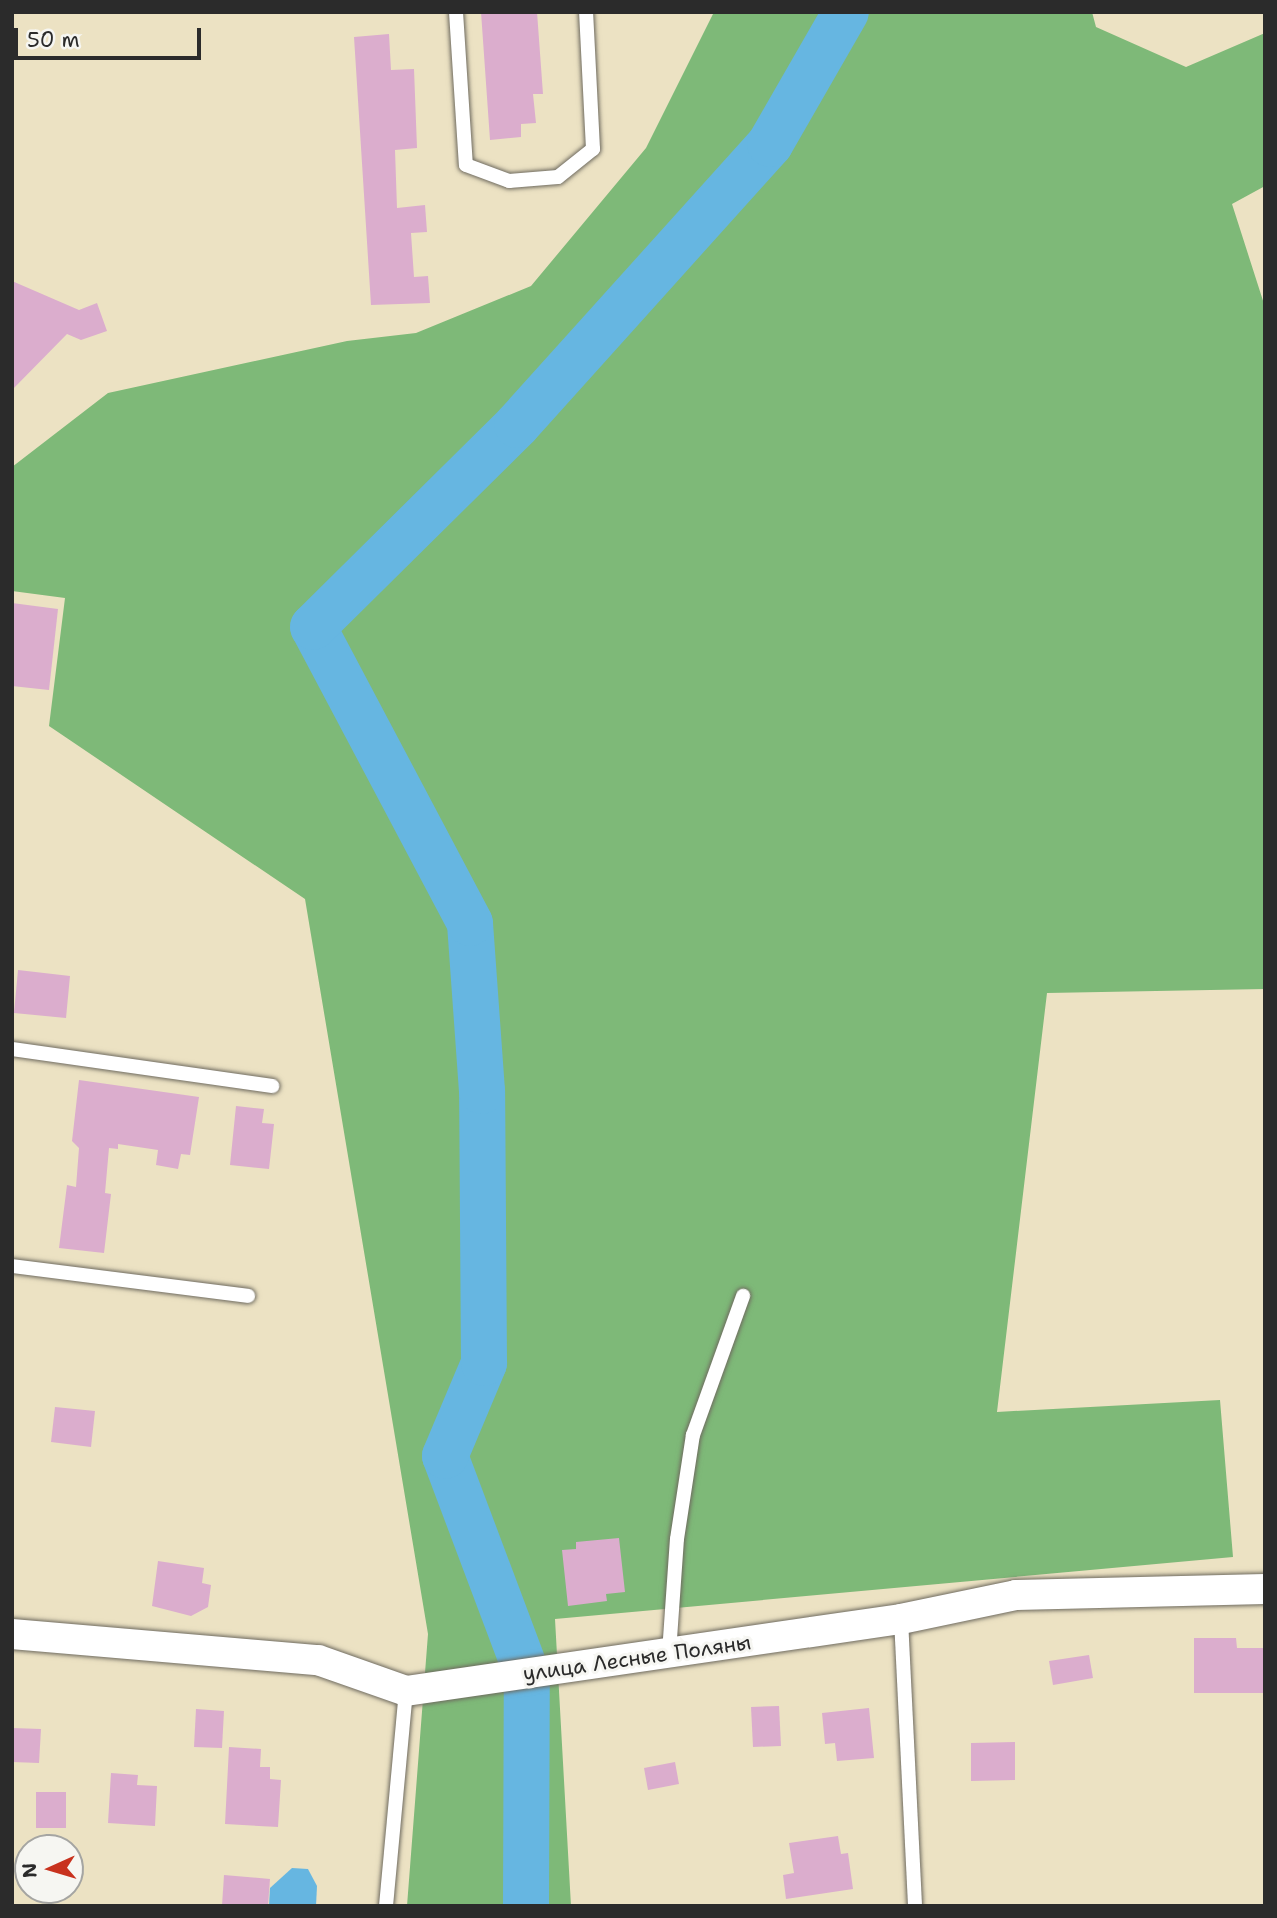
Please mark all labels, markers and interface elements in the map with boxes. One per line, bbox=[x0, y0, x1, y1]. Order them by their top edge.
scale bar bbox=[18, 14, 205, 58]
text: 50 m bbox=[27, 26, 80, 54]
street label: улица Лесные Поляны bbox=[521, 1630, 753, 1686]
north arrow bbox=[14, 1834, 84, 1904]
text: N bbox=[17, 1862, 43, 1879]

